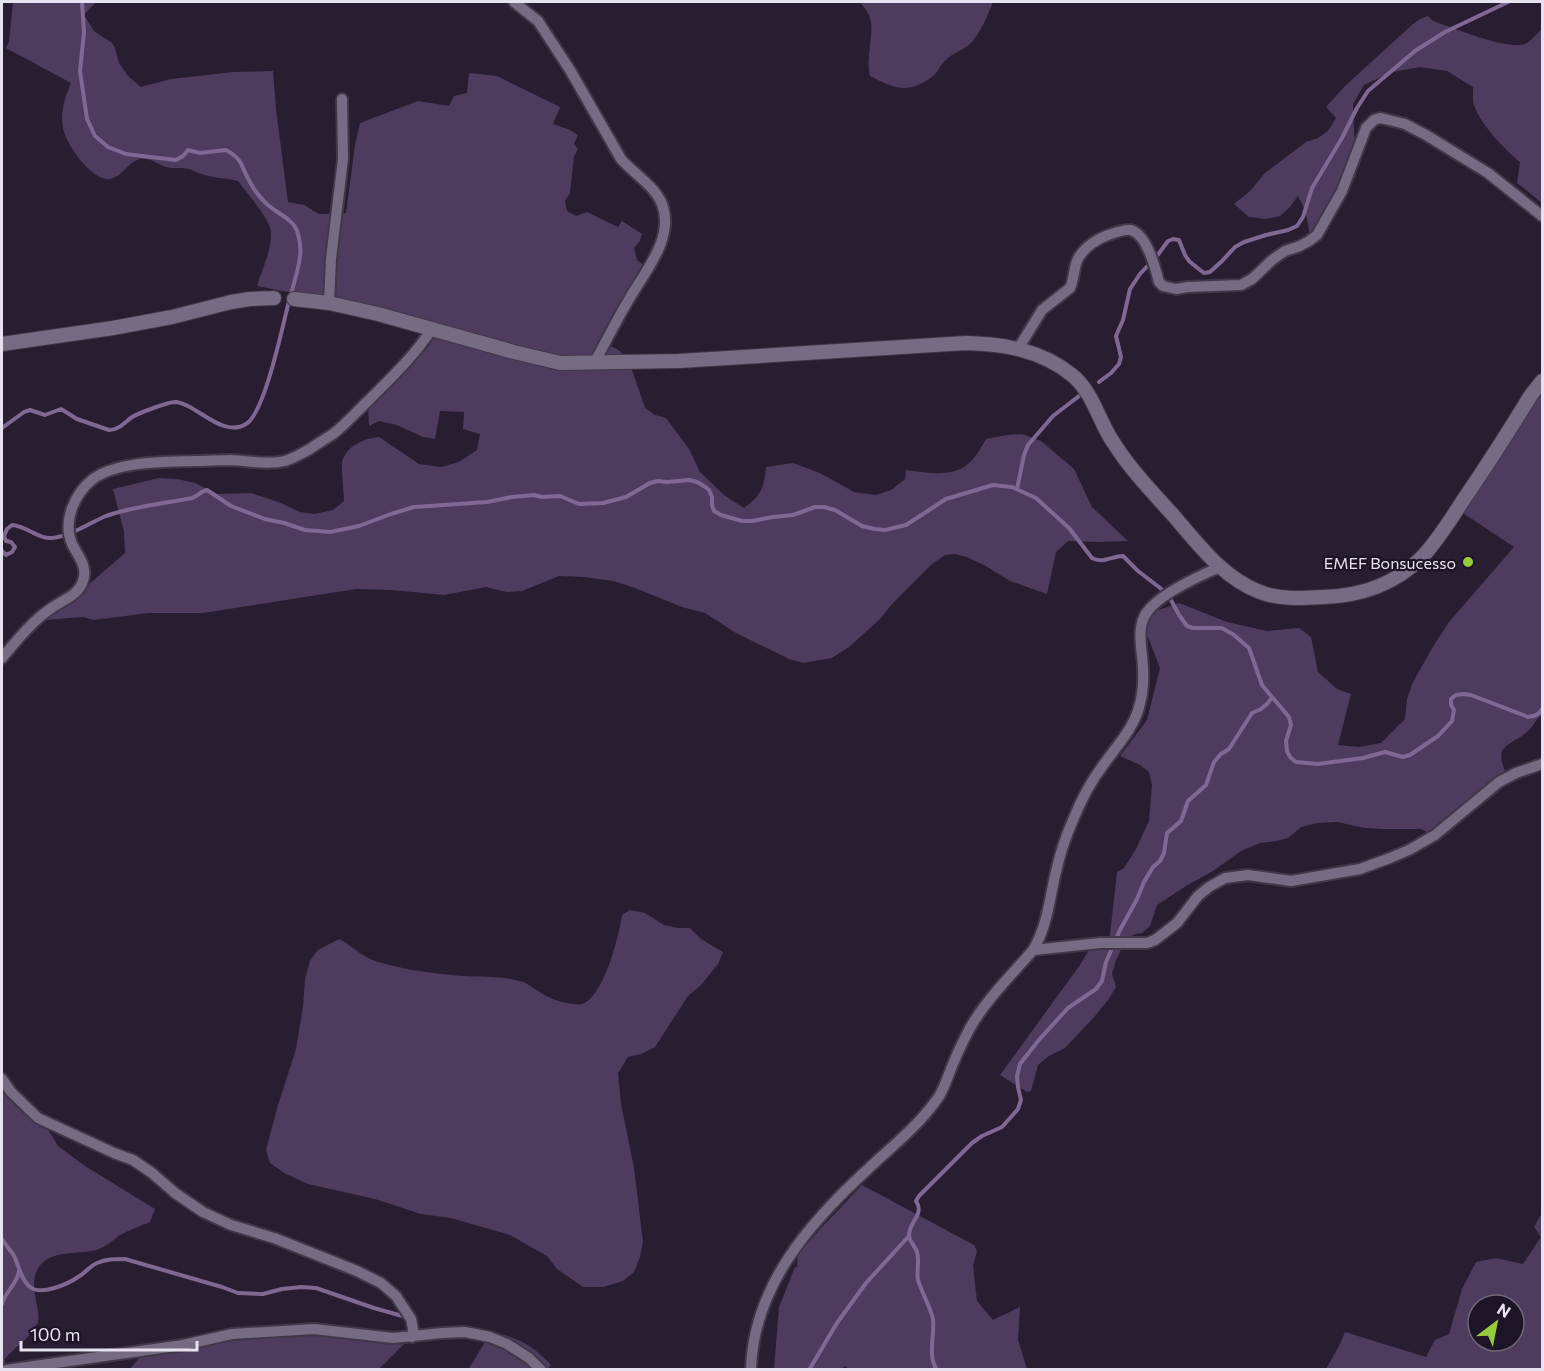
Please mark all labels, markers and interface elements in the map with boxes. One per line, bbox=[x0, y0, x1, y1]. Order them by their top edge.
place label: EMEF Bonsucesso bbox=[1324, 553, 1456, 572]
marker: EMEF Bonsucesso bbox=[1461, 555, 1475, 569]
north arrow bbox=[1466, 1293, 1526, 1353]
text: N bbox=[1494, 1299, 1514, 1321]
scale bar bbox=[21, 1314, 196, 1352]
text: 100 m bbox=[30, 1323, 80, 1345]

